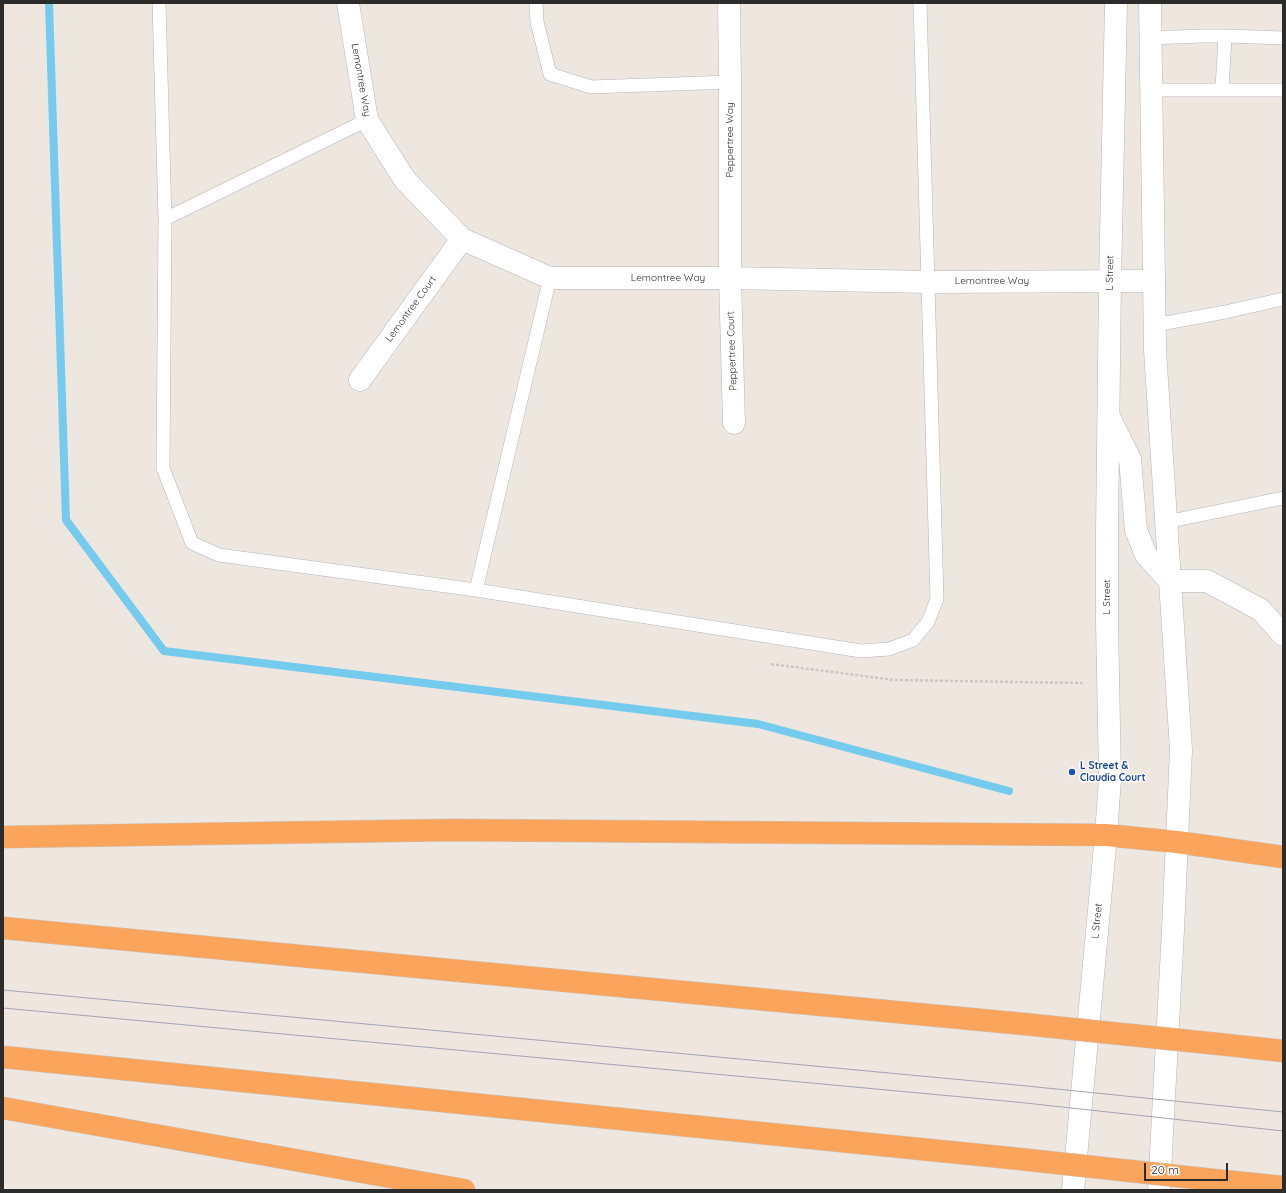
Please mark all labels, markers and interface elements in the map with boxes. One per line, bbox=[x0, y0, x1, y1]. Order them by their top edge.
street label: Lemontree Way bbox=[349, 42, 373, 118]
street label: Peppertree Way bbox=[724, 102, 736, 178]
street label: L Street bbox=[1104, 255, 1116, 291]
street label: Lemontree Way bbox=[631, 272, 705, 284]
street label: Lemontree Court bbox=[383, 274, 439, 344]
street label: Lemontree Way bbox=[955, 275, 1029, 287]
street label: Peppertree Court bbox=[725, 311, 739, 391]
street label: L Street bbox=[1101, 579, 1113, 615]
place label: L Street & Claudia Court bbox=[1080, 760, 1146, 784]
marker: L Street & Claudia Court bbox=[1067, 767, 1077, 777]
street label: L Street bbox=[1089, 903, 1105, 939]
scale bar bbox=[1146, 1155, 1230, 1181]
text: 20 m bbox=[1151, 1162, 1179, 1177]

